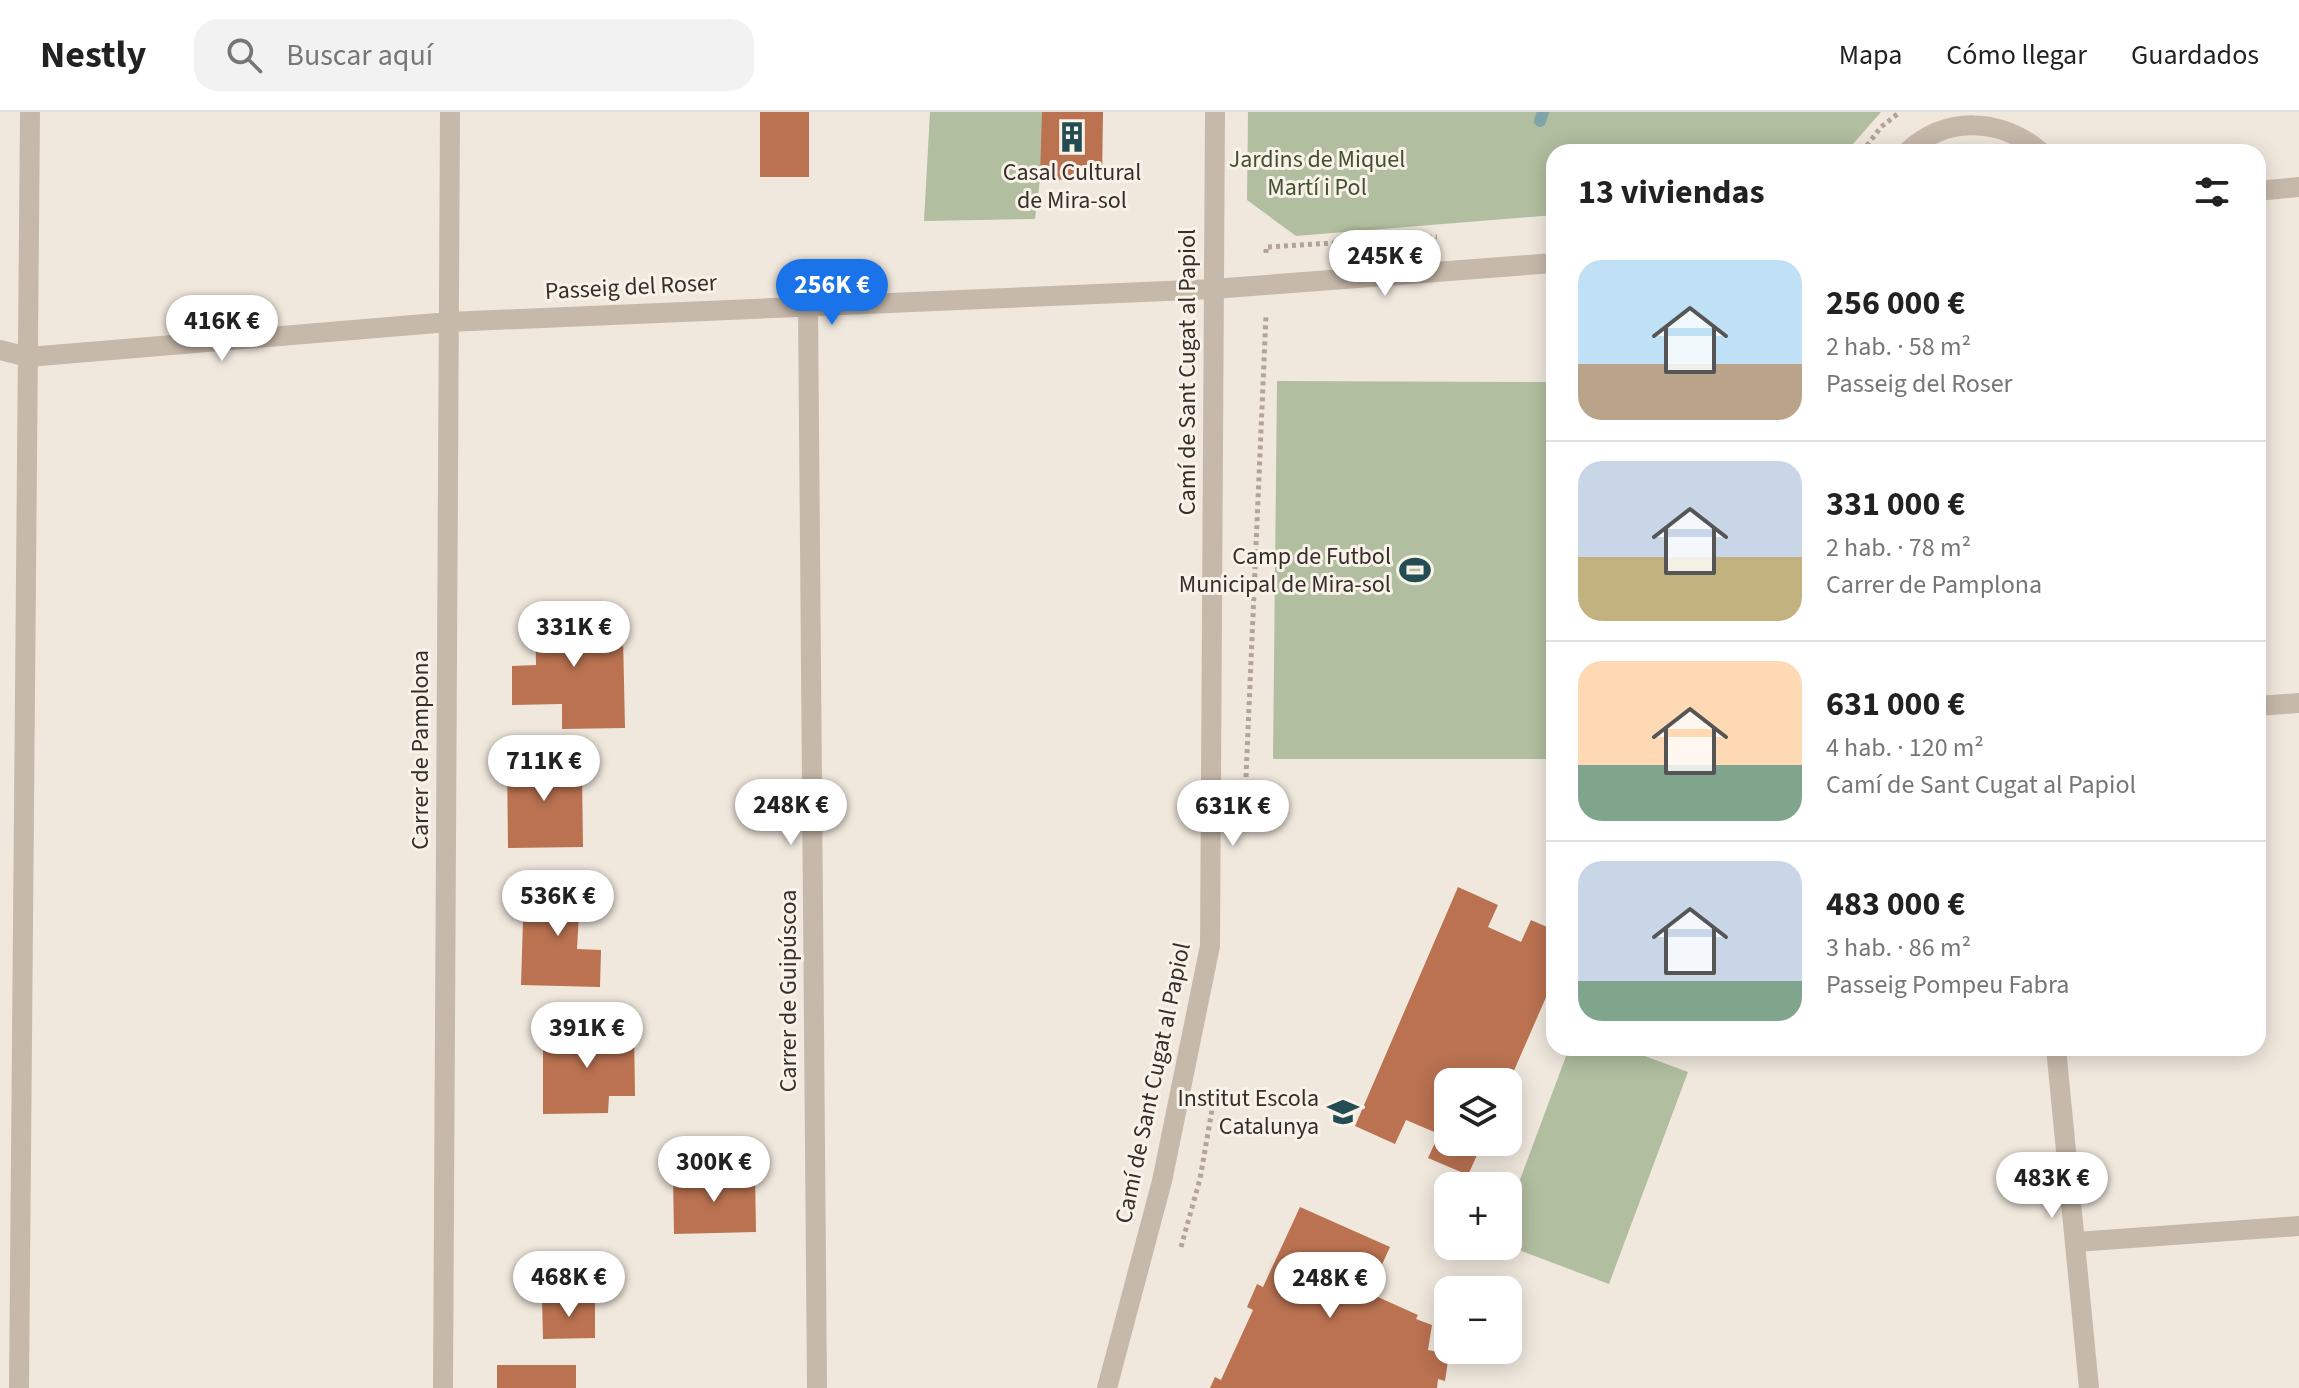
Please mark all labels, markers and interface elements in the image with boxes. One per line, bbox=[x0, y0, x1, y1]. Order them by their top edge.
search box bbox=[194, 19, 754, 91]
text: Nestly bbox=[40, 28, 146, 82]
icon: search bbox=[222, 33, 266, 77]
text: Buscar aquí bbox=[286, 34, 433, 77]
text: Mapa bbox=[1839, 35, 1902, 75]
text: Cómo llegar bbox=[1946, 35, 2087, 75]
text: Guardados bbox=[2131, 35, 2259, 75]
building icon: Casal Cultural de Mira-sol bbox=[1055, 120, 1089, 154]
park label: Jardins de Miquel Martí i Pol bbox=[1229, 142, 1405, 205]
place label: Casal Cultural de Mira-sol bbox=[1003, 155, 1141, 218]
text: 13 viviendas bbox=[1578, 168, 1765, 217]
icon: filters bbox=[2190, 170, 2234, 214]
street label: Camí de Sant Cugat al Papiol bbox=[1170, 229, 1205, 515]
pin: 245K € bbox=[1320, 230, 1450, 298]
text: 245K € bbox=[1347, 237, 1423, 274]
pin: 256K € bbox=[767, 259, 897, 327]
street label: Passeig del Roser bbox=[544, 265, 719, 309]
text: 256K € bbox=[794, 266, 870, 303]
text: 256 000 € bbox=[1826, 279, 1965, 328]
icon: home bbox=[1642, 292, 1738, 388]
pin: 416K € bbox=[157, 295, 287, 363]
text: 416K € bbox=[184, 302, 260, 339]
text: 2 hab. · 58 m² bbox=[1826, 328, 1971, 365]
text: Passeig del Roser bbox=[1826, 365, 2013, 402]
text: 331 000 € bbox=[1826, 480, 1965, 529]
icon: home bbox=[1642, 493, 1738, 589]
text: 2 hab. · 78 m² bbox=[1826, 529, 1971, 566]
place label: Camp de Futbol Municipal de Mira-sol bbox=[1179, 539, 1391, 602]
sports icon: Camp de Futbol Municipal de Mira-sol bbox=[1398, 553, 1432, 587]
text: Carrer de Pamplona bbox=[1826, 566, 2042, 603]
pin: 331K € bbox=[509, 601, 639, 669]
text: 331K € bbox=[536, 608, 612, 645]
street label: Carrer de Pamplona bbox=[403, 650, 438, 850]
text: 631 000 € bbox=[1826, 680, 1965, 729]
icon: home bbox=[1642, 693, 1738, 789]
text: 4 hab. · 120 m² bbox=[1826, 729, 1984, 766]
pin: 711K € bbox=[479, 735, 609, 803]
text: 711K € bbox=[506, 742, 582, 779]
text: Camí de Sant Cugat al Papiol bbox=[1826, 766, 2136, 803]
pin: 248K € bbox=[726, 779, 856, 847]
pin: 631K € bbox=[1168, 780, 1298, 848]
text: 248K € bbox=[753, 786, 829, 823]
text: 631K € bbox=[1195, 787, 1271, 824]
pin: 536K € bbox=[493, 870, 623, 938]
text: 536K € bbox=[520, 877, 596, 914]
text: 483 000 € bbox=[1826, 880, 1965, 929]
street label: Carrer de Guipúscoa bbox=[771, 890, 806, 1092]
icon: home bbox=[1642, 893, 1738, 989]
text: 3 hab. · 86 m² bbox=[1826, 929, 1971, 966]
street label: Camí de Sant Cugat al Papiol bbox=[1106, 939, 1200, 1227]
text: Passeig Pompeu Fabra bbox=[1826, 966, 2069, 1003]
pin: 391K € bbox=[522, 1002, 652, 1070]
text: 391K € bbox=[549, 1009, 625, 1046]
map controls bbox=[1434, 1068, 1522, 1364]
button: layers bbox=[1434, 1068, 1522, 1156]
place label: Institut Escola Catalunya bbox=[1178, 1081, 1319, 1144]
school or university icon: Institut Escola Catalunya bbox=[1326, 1095, 1360, 1129]
pin: 300K € bbox=[649, 1136, 779, 1204]
text: 300K € bbox=[676, 1143, 752, 1180]
pin: 483K € bbox=[1987, 1152, 2117, 1220]
text: 483K € bbox=[2014, 1159, 2090, 1196]
button: + bbox=[1434, 1172, 1522, 1260]
pin: 468K € bbox=[504, 1251, 634, 1319]
pin: 248K € bbox=[1265, 1252, 1395, 1320]
text: 468K € bbox=[531, 1258, 607, 1295]
text: 248K € bbox=[1292, 1259, 1368, 1296]
button: − bbox=[1434, 1276, 1522, 1364]

